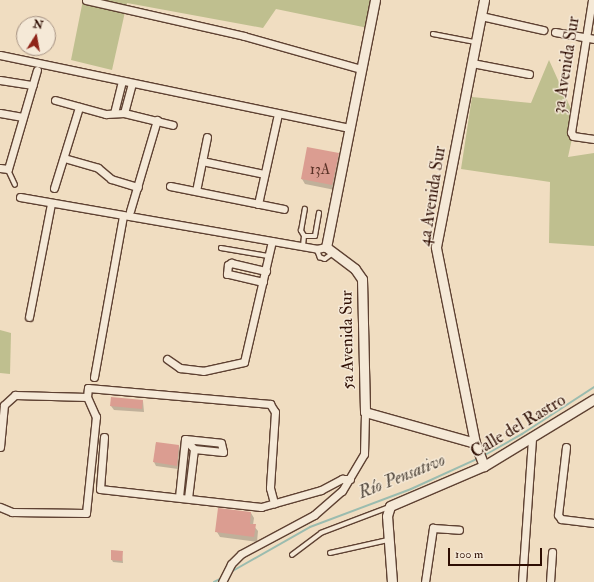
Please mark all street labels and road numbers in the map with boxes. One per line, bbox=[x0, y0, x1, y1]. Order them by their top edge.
street label: 3a Avenida Sur bbox=[548, 15, 584, 115]
street label: 4a Avenida Sur bbox=[414, 144, 450, 248]
street label: 5a Avenida Sur bbox=[336, 290, 358, 390]
street label: Calle del Rastro bbox=[467, 390, 569, 462]

